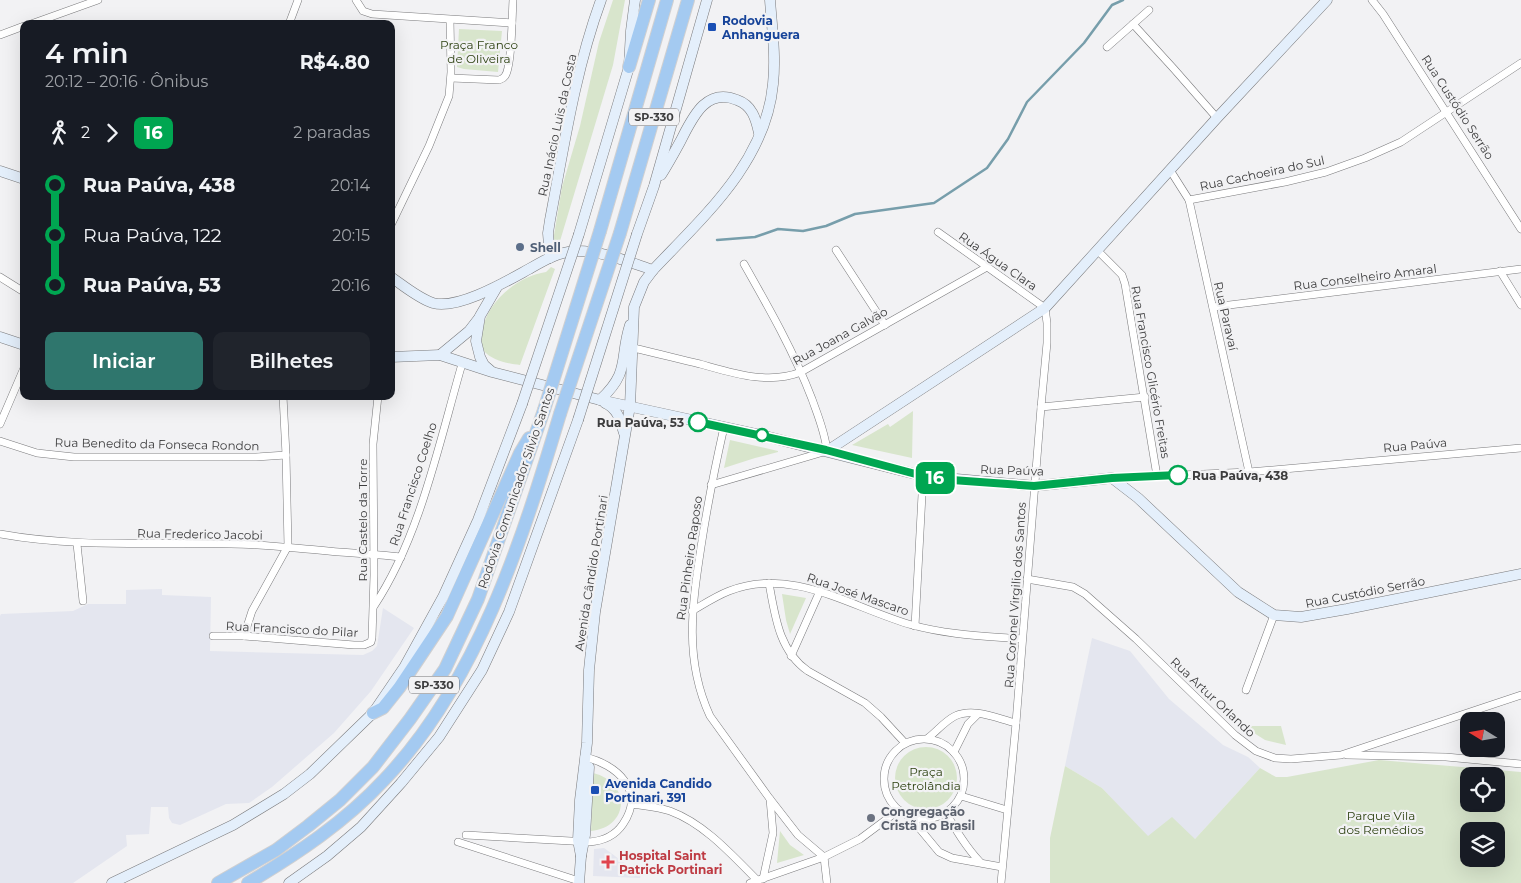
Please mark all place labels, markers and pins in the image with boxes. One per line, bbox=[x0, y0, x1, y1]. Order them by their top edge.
place label: Rodovia Anhanguera bbox=[721, 13, 800, 42]
marker: Rodovia Anhanguera bbox=[706, 21, 718, 33]
place label: Shell bbox=[530, 240, 561, 255]
marker: Shell bbox=[514, 241, 526, 253]
marker: Rua Paúva, 53 bbox=[688, 412, 708, 432]
place label: Rua Paúva, 53 bbox=[597, 415, 684, 430]
unlabelled marker bbox=[755, 428, 769, 442]
marker: Rua Paúva, 438 bbox=[1168, 465, 1188, 485]
place label: Rua Paúva, 438 bbox=[1192, 468, 1288, 483]
place label: Avenida Candido Portinari, 391 bbox=[604, 776, 712, 805]
marker: Avenida Candido Portinari, 391 bbox=[589, 784, 601, 796]
place label: Congregação Cristã no Brasil bbox=[881, 804, 975, 833]
marker: Congregação Cristã no Brasil bbox=[865, 812, 877, 824]
place label: Hospital Saint Patrick Portinari bbox=[619, 848, 722, 877]
marker: Hospital Saint Patrick Portinari bbox=[601, 855, 615, 869]

